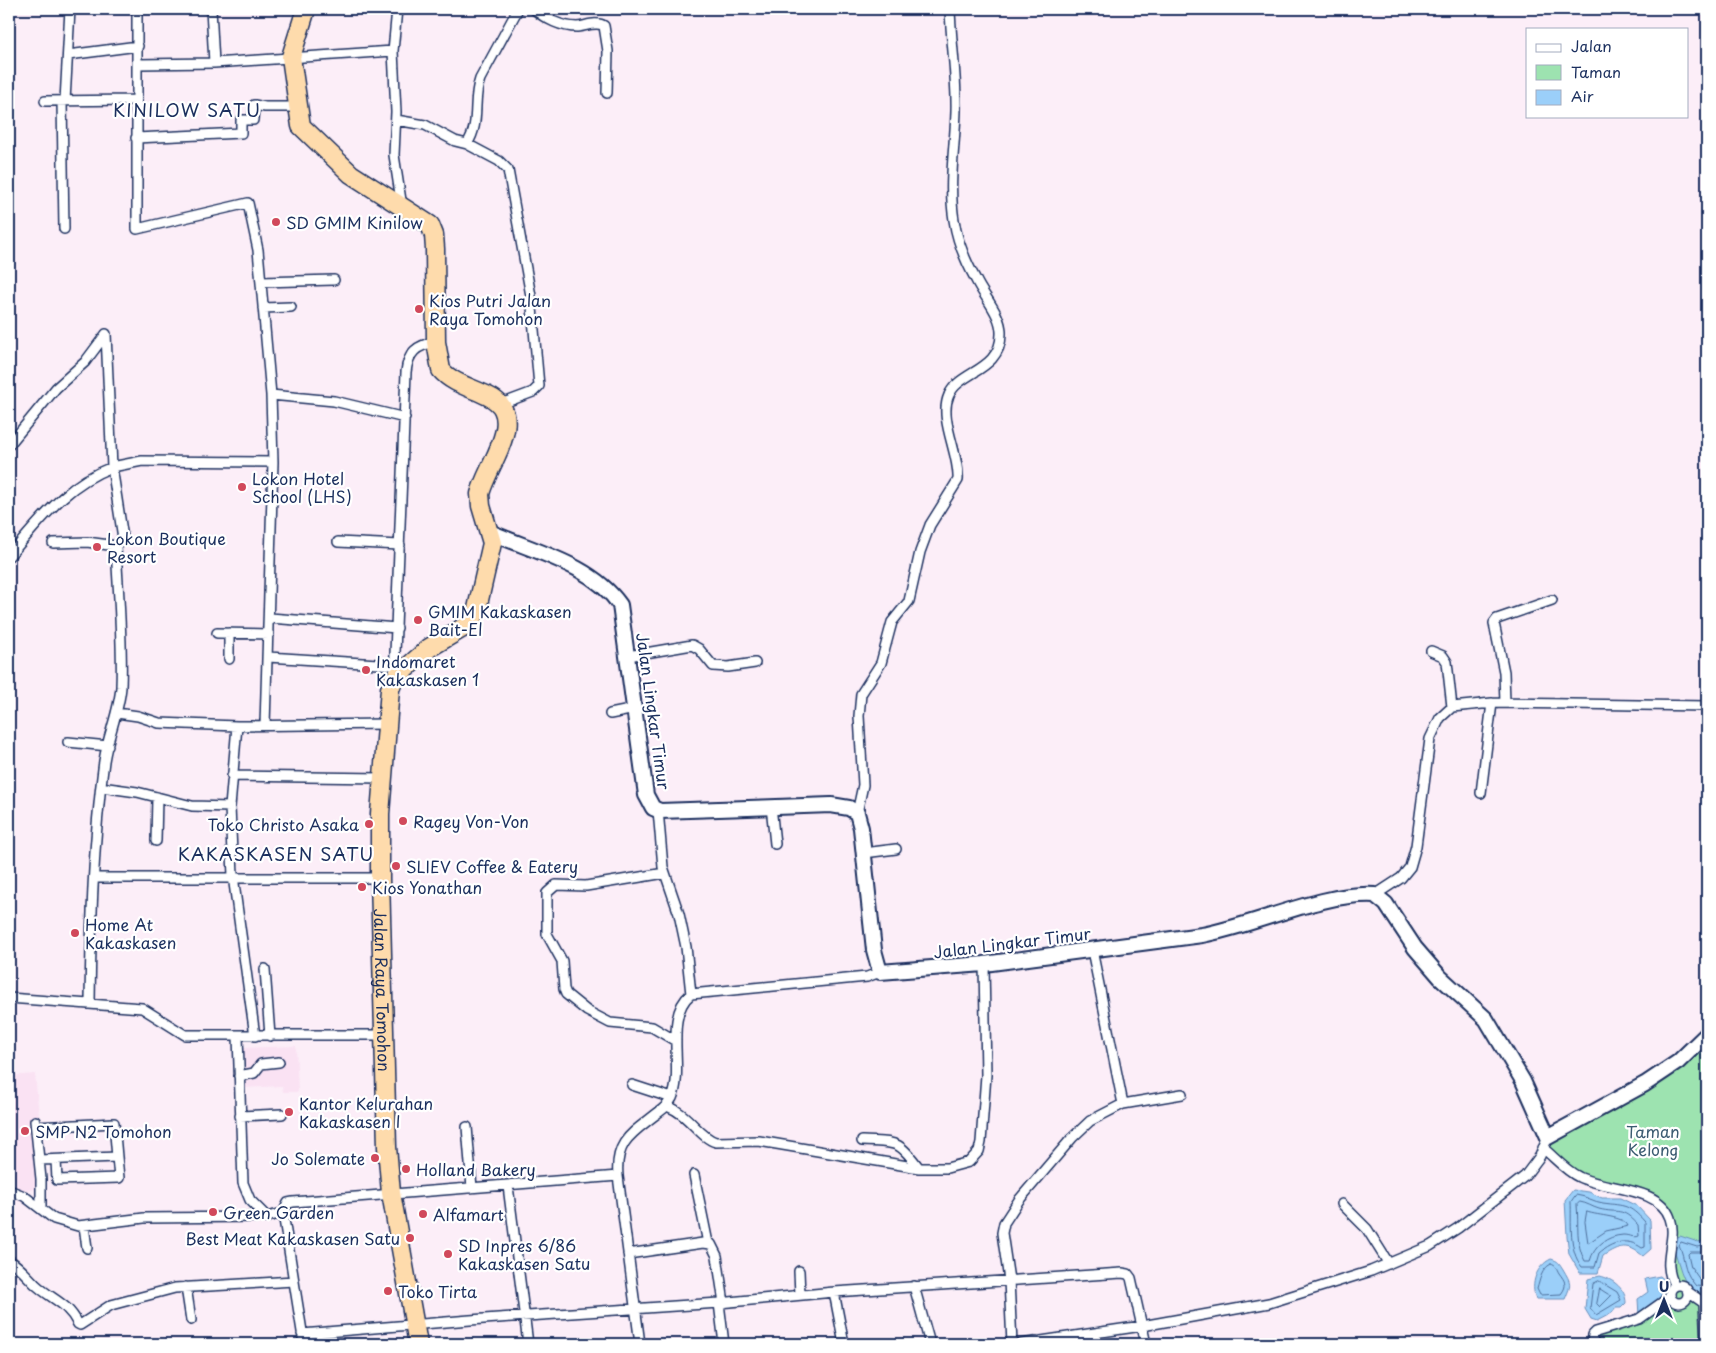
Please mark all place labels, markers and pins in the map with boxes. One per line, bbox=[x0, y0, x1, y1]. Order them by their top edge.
place label: SD GMIM Kinilow bbox=[286, 210, 423, 234]
marker: SD GMIM Kinilow bbox=[270, 216, 282, 228]
place label: Kios Putri Jalan Raya Tomohon bbox=[429, 288, 551, 330]
marker: Kios Putri Jalan Raya Tomohon bbox=[413, 303, 425, 315]
place label: Lokon Hotel School (LHS) bbox=[252, 466, 352, 508]
marker: Lokon Hotel School (LHS) bbox=[236, 481, 248, 493]
place label: Lokon Boutique Resort bbox=[107, 526, 226, 568]
marker: Lokon Boutique Resort bbox=[91, 541, 103, 553]
place label: GMIM Kakaskasen Bait-El bbox=[428, 599, 572, 641]
marker: GMIM Kakaskasen Bait-El bbox=[412, 614, 424, 626]
place label: Indomaret Kakaskasen 1 bbox=[376, 649, 479, 691]
marker: Indomaret Kakaskasen 1 bbox=[360, 664, 372, 676]
place label: Ragey Von-Von bbox=[413, 809, 529, 833]
place label: Toko Christo Asaka bbox=[208, 812, 359, 836]
marker: Ragey Von-Von bbox=[397, 815, 409, 827]
marker: Toko Christo Asaka bbox=[363, 818, 375, 830]
place label: SLIEV Coffee & Eatery bbox=[406, 854, 578, 878]
marker: SLIEV Coffee & Eatery bbox=[390, 860, 402, 872]
place label: Kios Yonathan bbox=[372, 875, 482, 899]
marker: Kios Yonathan bbox=[356, 881, 368, 893]
place label: Home At Kakaskasen bbox=[85, 912, 176, 954]
marker: Home At Kakaskasen bbox=[69, 927, 81, 939]
place label: Kantor Kelurahan Kakaskasen I bbox=[299, 1091, 433, 1133]
marker: Kantor Kelurahan Kakaskasen I bbox=[283, 1106, 295, 1118]
place label: SMP N2 Tomohon bbox=[35, 1119, 172, 1143]
marker: SMP N2 Tomohon bbox=[19, 1125, 31, 1137]
place label: Jo Solemate bbox=[271, 1146, 365, 1170]
marker: Jo Solemate bbox=[369, 1152, 381, 1164]
place label: Holland Bakery bbox=[416, 1157, 536, 1181]
marker: Holland Bakery bbox=[400, 1163, 412, 1175]
place label: Green Garden bbox=[223, 1200, 334, 1224]
place label: Alfamart bbox=[433, 1202, 504, 1226]
marker: Green Garden bbox=[207, 1206, 219, 1218]
marker: Alfamart bbox=[417, 1208, 429, 1220]
place label: Best Meat Kakaskasen Satu bbox=[186, 1226, 400, 1250]
marker: Best Meat Kakaskasen Satu bbox=[404, 1232, 416, 1244]
place label: SD Inpres 6/86 Kakaskasen Satu bbox=[458, 1233, 590, 1275]
marker: SD Inpres 6/86 Kakaskasen Satu bbox=[442, 1248, 454, 1260]
place label: Toko Tirta bbox=[398, 1279, 477, 1303]
marker: Toko Tirta bbox=[382, 1285, 394, 1297]

